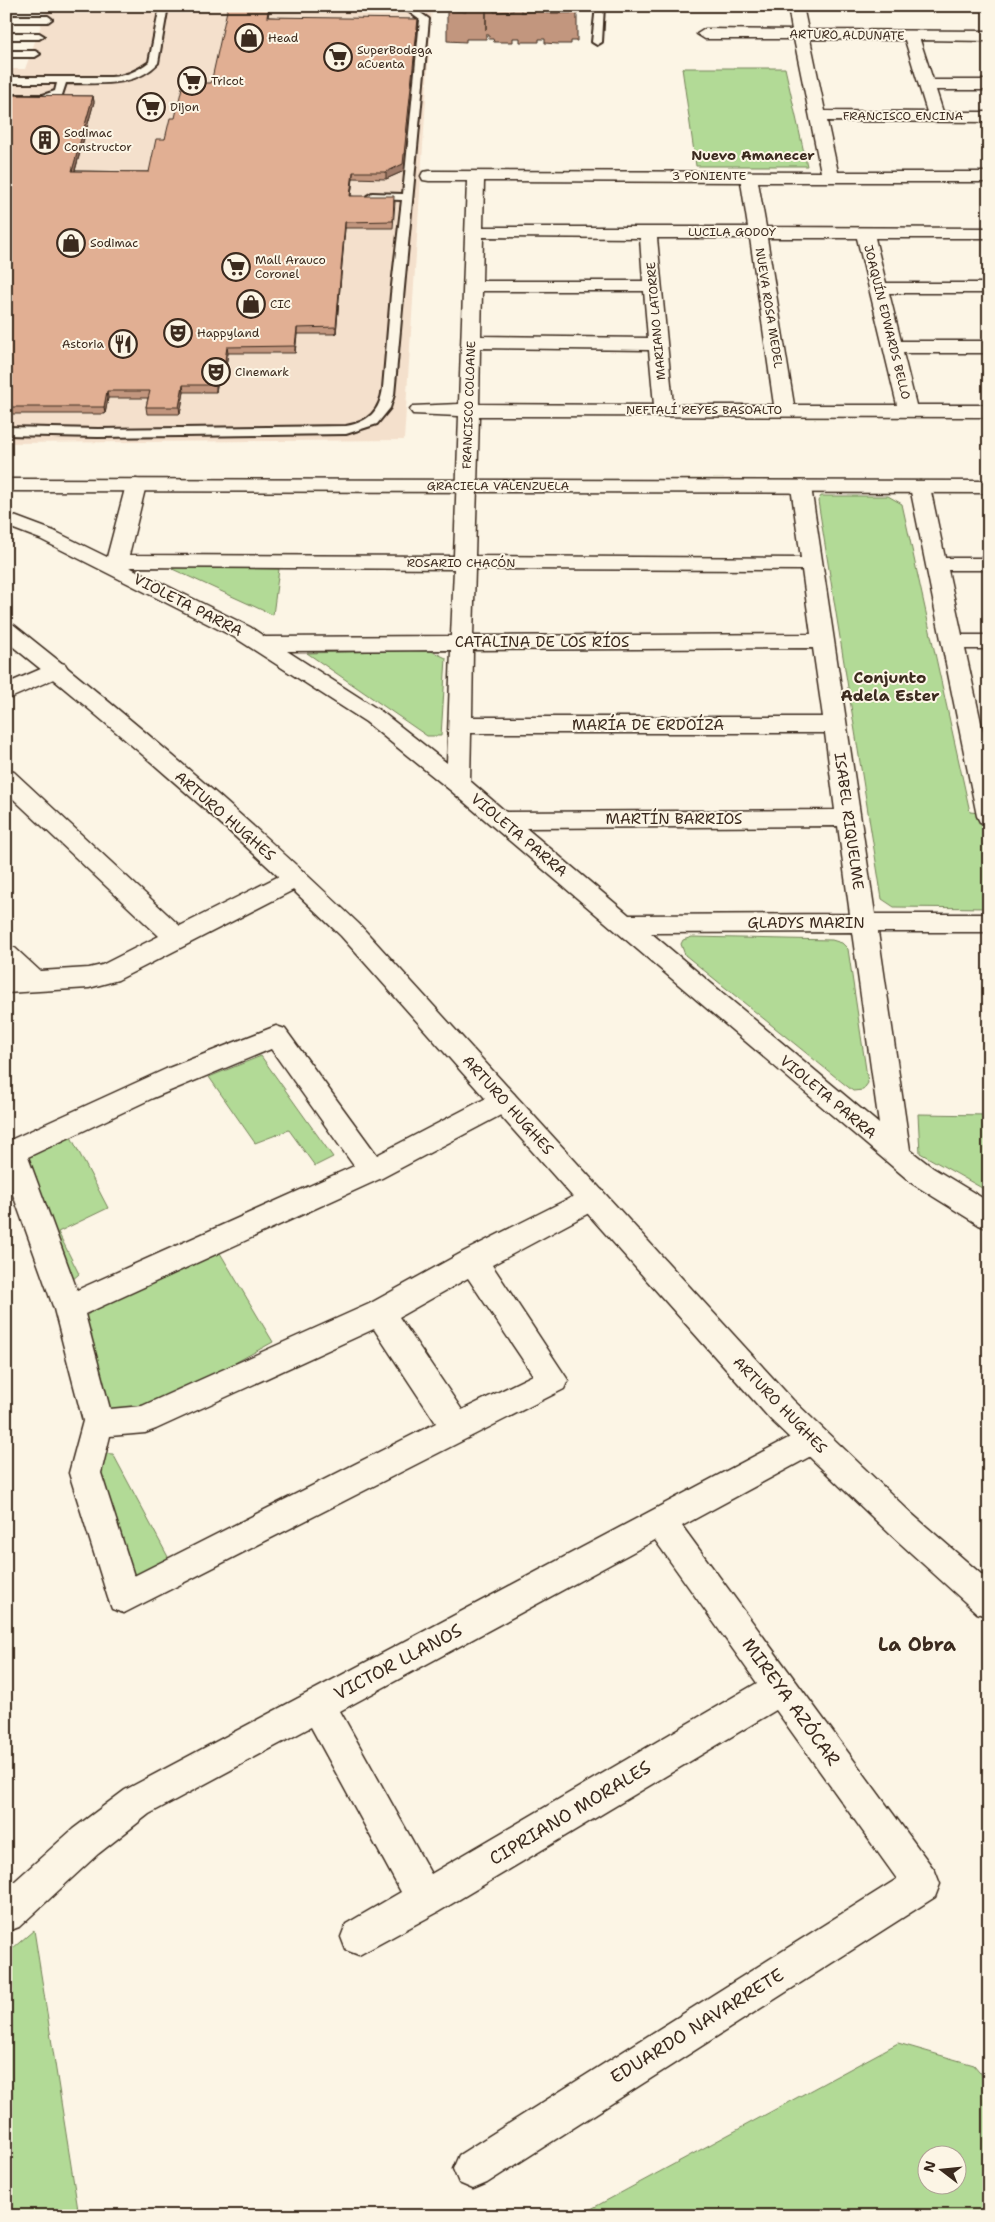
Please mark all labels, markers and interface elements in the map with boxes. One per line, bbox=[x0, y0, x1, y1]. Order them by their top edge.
shop icon: Head bbox=[234, 23, 264, 53]
street label: ARTURO ALDUNATE bbox=[789, 26, 905, 44]
place label: Head bbox=[268, 30, 299, 46]
supermarket icon: SuperBodega aCuenta bbox=[323, 42, 353, 72]
place label: SuperBodega aCuenta bbox=[357, 42, 433, 72]
supermarket icon: Tricot bbox=[177, 66, 207, 96]
place label: Tricot bbox=[211, 73, 244, 89]
supermarket icon: Dijon bbox=[136, 92, 166, 122]
place label: Dijon bbox=[170, 99, 199, 115]
street label: FRANCISCO ENCINA bbox=[843, 108, 964, 124]
building icon: Sodimac Constructor bbox=[30, 125, 60, 155]
place label: Sodimac Constructor bbox=[64, 125, 132, 155]
district label: Nuevo Amanecer bbox=[691, 146, 815, 164]
street label: 3 PONIENTE bbox=[672, 168, 746, 184]
street label: LUCILA GODOY bbox=[688, 224, 777, 240]
shop icon: Sodimac bbox=[56, 228, 86, 258]
place label: Sodimac bbox=[90, 235, 138, 251]
street label: JOAQUÍN EDWARDS BELLO bbox=[860, 243, 914, 401]
street label: NUEVA ROSA MEDEL bbox=[752, 247, 786, 370]
supermarket icon: Mall Arauco Coronel bbox=[221, 252, 251, 282]
place label: Mall Arauco Coronel bbox=[255, 252, 326, 282]
street label: MARIANO LATORRE bbox=[643, 261, 669, 381]
shop icon: CIC bbox=[236, 289, 266, 319]
place label: CIC bbox=[270, 296, 291, 312]
theatre icon: Happyland bbox=[163, 318, 193, 348]
place label: Happyland bbox=[197, 325, 260, 341]
restaurant icon: Astoria bbox=[108, 329, 138, 359]
place label: Astoria bbox=[62, 336, 105, 352]
street label: FRANCISCO COLOANE bbox=[459, 341, 479, 469]
theatre icon: Cinemark bbox=[201, 357, 231, 387]
place label: Cinemark bbox=[235, 364, 289, 380]
street label: NEFTALÍ REYES BASOALTO bbox=[626, 402, 782, 418]
street label: GRACIELA VALENZUELA bbox=[427, 478, 569, 494]
street label: ROSARIO CHACÓN bbox=[407, 555, 515, 571]
street label: VIOLETA PARRA bbox=[130, 569, 246, 641]
street label: CATALINA DE LOS RÍOS bbox=[455, 631, 629, 652]
district label: Conjunto Adela Ester bbox=[840, 667, 940, 706]
street label: MARÍA DE ERDOÍZA bbox=[572, 714, 724, 735]
street label: ISABEL RIQUELME bbox=[829, 751, 869, 891]
street label: ARTURO HUGHES bbox=[170, 767, 280, 865]
street label: VIOLETA PARRA bbox=[467, 789, 571, 881]
street label: MARTÍN BARRIOS bbox=[606, 808, 742, 829]
street label: GLADYS MARIN bbox=[747, 913, 865, 933]
street label: ARTURO HUGHES bbox=[458, 1051, 558, 1159]
street label: VIOLETA PARRA bbox=[776, 1051, 880, 1143]
street label: ARTURO HUGHES bbox=[729, 1352, 831, 1458]
street label: VICTOR LLANOS bbox=[330, 1618, 466, 1706]
district label: La Obra bbox=[878, 1632, 956, 1657]
street label: MIREYA AZÓCAR bbox=[737, 1633, 845, 1771]
street label: CIPRIANO MORALES bbox=[485, 1755, 655, 1871]
street label: EDUARDO NAVARRETE bbox=[606, 1963, 788, 2089]
north arrow bbox=[918, 2144, 968, 2194]
text: N bbox=[919, 2159, 940, 2174]

